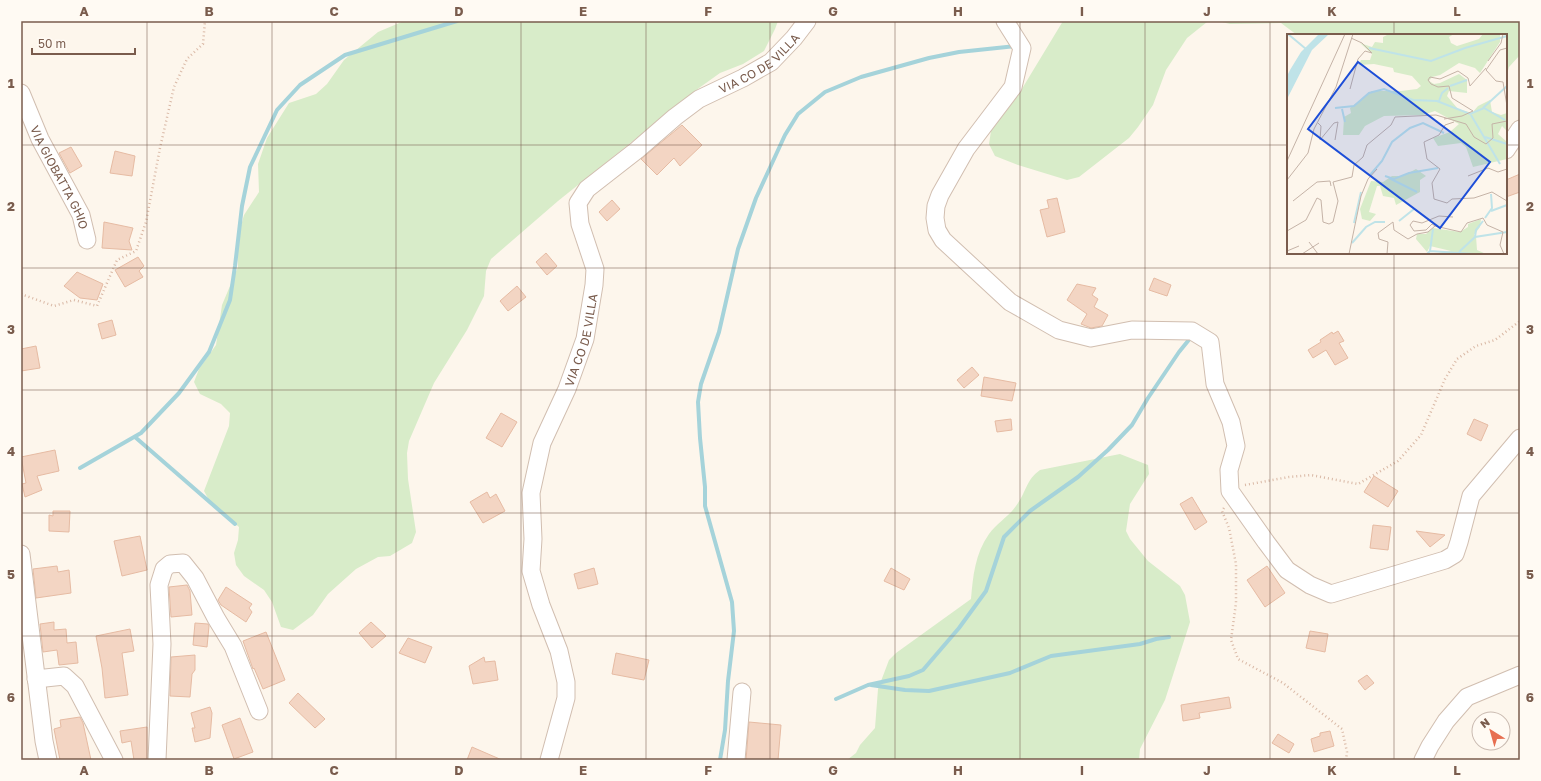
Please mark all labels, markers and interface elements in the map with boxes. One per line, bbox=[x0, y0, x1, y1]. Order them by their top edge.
text: A bbox=[79, 3, 89, 19]
text: B bbox=[204, 3, 214, 19]
text: C bbox=[329, 3, 339, 19]
text: D bbox=[454, 3, 464, 19]
text: E bbox=[579, 3, 587, 19]
text: F bbox=[704, 3, 712, 19]
text: G bbox=[828, 3, 838, 19]
text: H bbox=[953, 3, 963, 19]
text: I bbox=[1080, 3, 1084, 19]
text: J bbox=[1203, 3, 1211, 19]
text: K bbox=[1327, 3, 1337, 19]
text: L bbox=[1453, 3, 1461, 19]
scale bar bbox=[32, 30, 135, 56]
street label: VIA CO DE VILLA bbox=[716, 30, 802, 96]
inset map bbox=[1287, 34, 1507, 254]
text: 50 m bbox=[38, 36, 66, 51]
text: 1 bbox=[8, 75, 15, 91]
text: 1 bbox=[1527, 75, 1534, 91]
street label: VIA GIOBATTA GHIO bbox=[28, 123, 92, 231]
text: 2 bbox=[7, 198, 15, 214]
text: 2 bbox=[1526, 198, 1534, 214]
street label: VIA CO DE VILLA bbox=[561, 292, 600, 388]
text: 3 bbox=[7, 321, 15, 337]
text: 3 bbox=[1526, 321, 1534, 337]
text: 4 bbox=[7, 443, 15, 459]
text: 4 bbox=[1526, 443, 1534, 459]
text: 5 bbox=[7, 566, 15, 582]
text: 5 bbox=[1526, 566, 1534, 582]
text: 6 bbox=[7, 689, 15, 705]
text: 6 bbox=[1526, 689, 1534, 705]
north arrow bbox=[1471, 711, 1511, 751]
text: N bbox=[1477, 715, 1492, 730]
text: A bbox=[79, 762, 89, 778]
text: B bbox=[204, 762, 214, 778]
text: C bbox=[329, 762, 339, 778]
text: D bbox=[454, 762, 464, 778]
text: E bbox=[579, 762, 587, 778]
text: F bbox=[704, 762, 712, 778]
text: G bbox=[828, 762, 838, 778]
text: H bbox=[953, 762, 963, 778]
text: I bbox=[1080, 762, 1084, 778]
text: J bbox=[1203, 762, 1211, 778]
text: K bbox=[1327, 762, 1337, 778]
text: L bbox=[1453, 762, 1461, 778]

